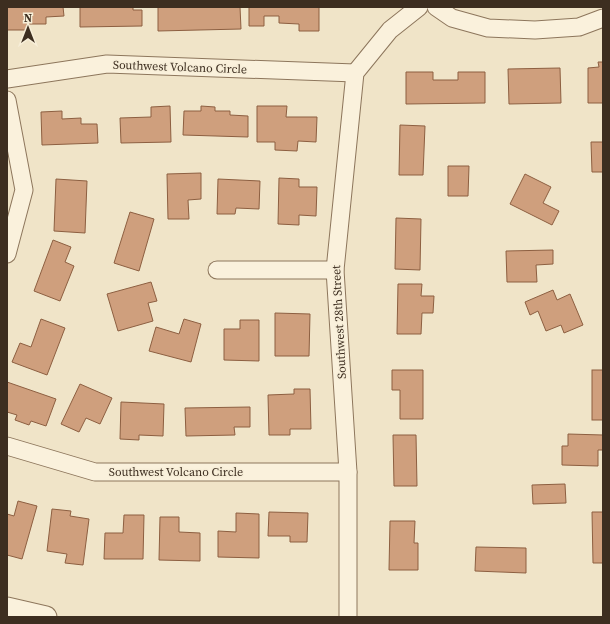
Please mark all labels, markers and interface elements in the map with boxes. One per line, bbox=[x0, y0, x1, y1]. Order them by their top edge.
north arrow bbox=[8, 8, 48, 48]
text: N bbox=[24, 11, 32, 26]
street label: Southwest Volcano Circle bbox=[113, 57, 247, 77]
street label: Southwest 28th Street bbox=[328, 264, 350, 379]
street label: Southwest Volcano Circle bbox=[109, 464, 243, 480]

